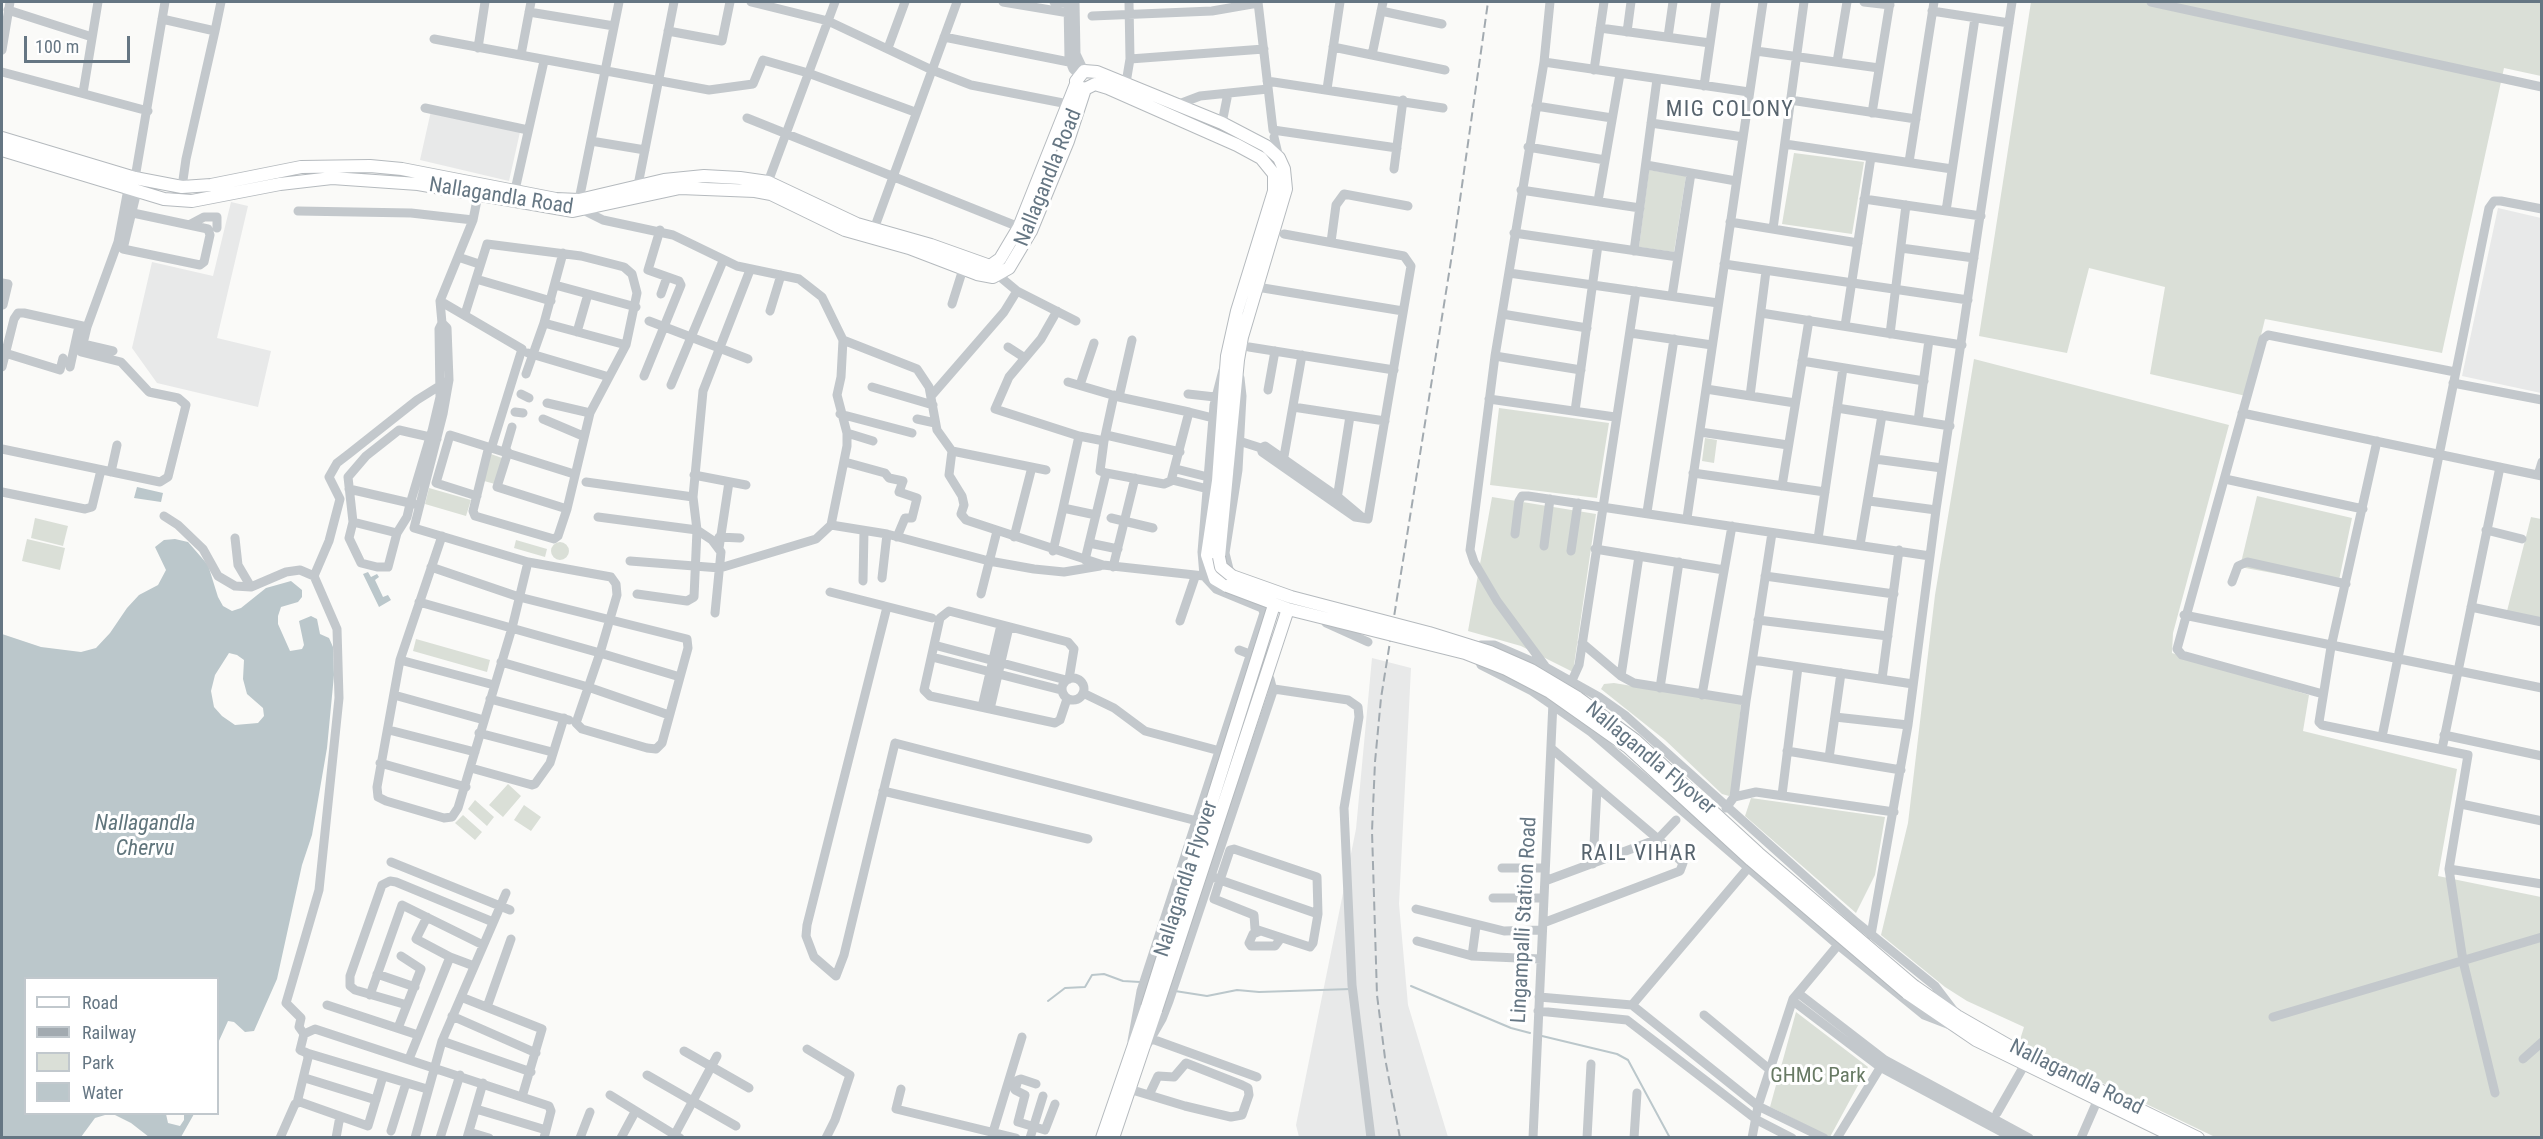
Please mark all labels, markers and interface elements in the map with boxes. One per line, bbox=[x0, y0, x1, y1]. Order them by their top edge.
scale bar bbox=[27, 24, 134, 62]
text: 100 m bbox=[35, 36, 79, 57]
district label: MIG COLONY bbox=[1666, 97, 1794, 123]
street label: Nallagandla Road bbox=[1010, 106, 1088, 250]
street label: Nallagandla Road bbox=[427, 173, 575, 221]
street label: Nallagandla Flyover bbox=[1580, 697, 1720, 821]
street label: Nallagandla Flyover bbox=[1150, 798, 1224, 960]
water label: Nallagandla Chervu bbox=[95, 811, 195, 862]
street label: Lingampalli Station Road bbox=[1507, 816, 1543, 1024]
district label: RAIL VIHAR bbox=[1581, 841, 1697, 867]
legend bbox=[24, 977, 219, 1115]
text: Road bbox=[82, 992, 118, 1013]
text: Railway bbox=[82, 1022, 136, 1043]
street label: Nallagandla Road bbox=[2005, 1035, 2147, 1121]
text: Park bbox=[82, 1052, 114, 1073]
park label: GHMC Park bbox=[1770, 1064, 1866, 1090]
text: Water bbox=[82, 1082, 123, 1103]

